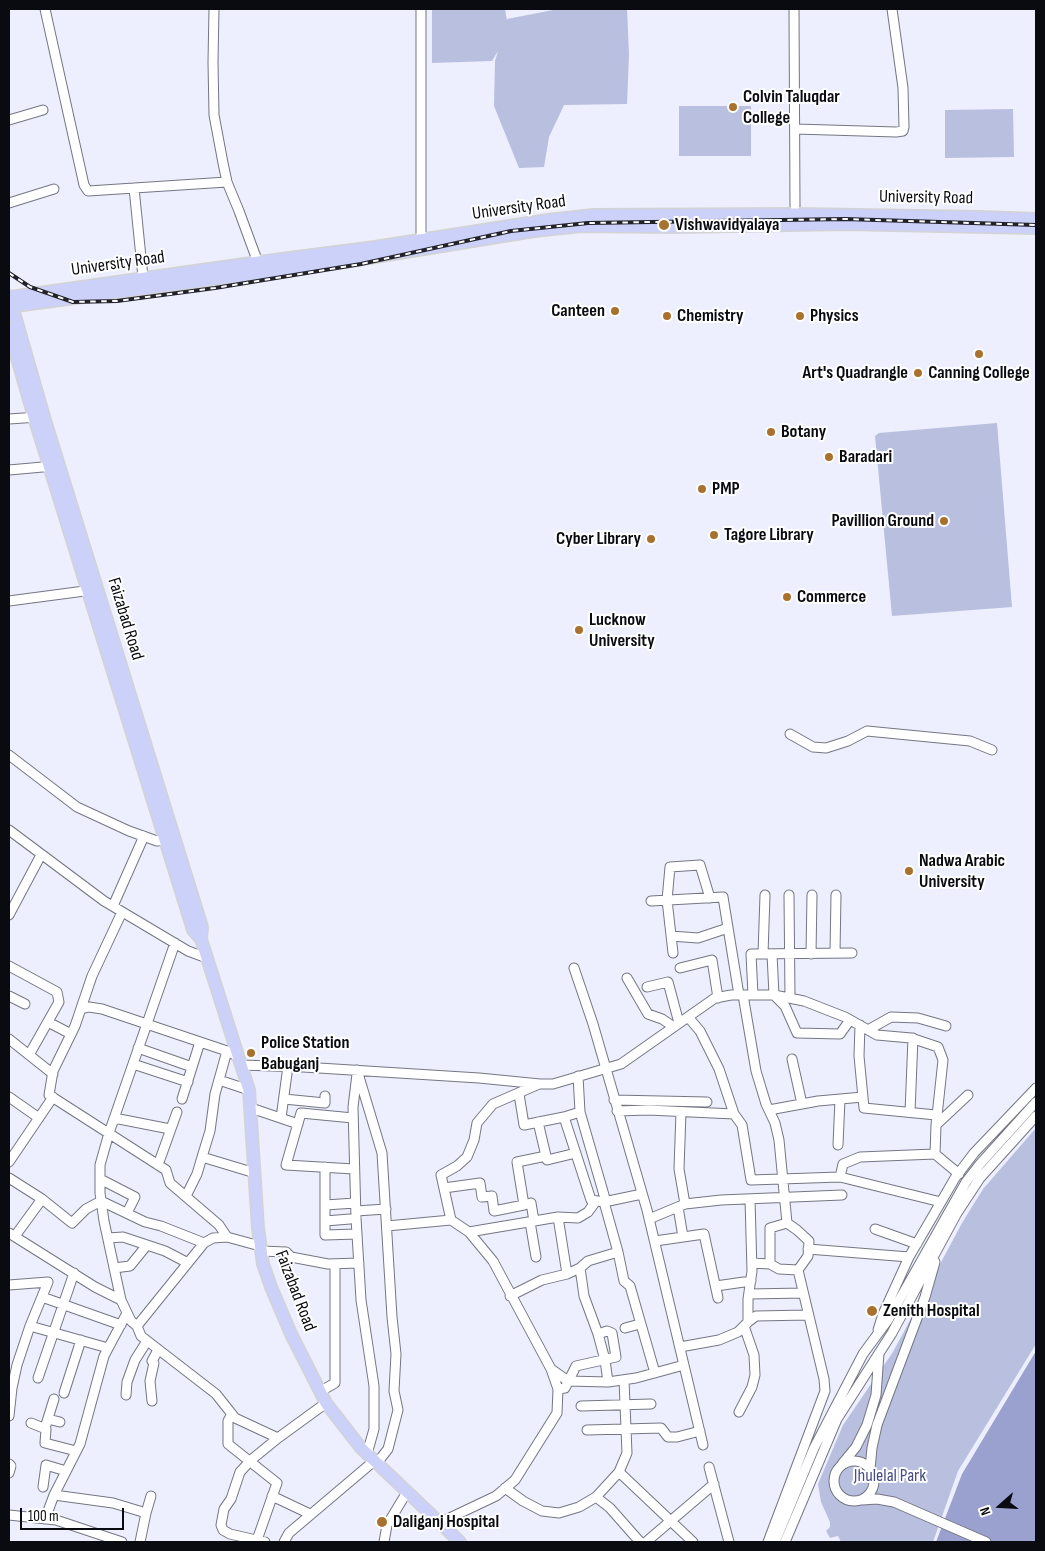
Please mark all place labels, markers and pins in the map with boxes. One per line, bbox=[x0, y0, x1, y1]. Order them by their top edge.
place label: Colvin Taluqdar College bbox=[743, 86, 840, 128]
marker: Colvin Taluqdar College bbox=[727, 101, 739, 113]
place label: Vishwavidyalaya bbox=[675, 214, 779, 236]
marker: Vishwavidyalaya bbox=[657, 218, 671, 232]
place label: Canteen bbox=[551, 300, 605, 322]
marker: Canteen bbox=[609, 305, 621, 317]
place label: Chemistry bbox=[677, 305, 744, 327]
place label: Physics bbox=[810, 305, 859, 327]
marker: Chemistry bbox=[661, 310, 673, 322]
marker: Physics bbox=[794, 310, 806, 322]
marker: Canning College bbox=[973, 348, 985, 360]
place label: Art's Quadrangle bbox=[802, 362, 908, 384]
place label: Canning College bbox=[928, 362, 1030, 384]
marker: Art's Quadrangle bbox=[912, 367, 924, 379]
place label: Botany bbox=[781, 421, 826, 443]
marker: Botany bbox=[765, 426, 777, 438]
place label: Baradari bbox=[839, 446, 892, 468]
marker: Baradari bbox=[823, 451, 835, 463]
place label: PMP bbox=[712, 478, 740, 500]
marker: PMP bbox=[696, 483, 708, 495]
place label: Pavillion Ground bbox=[831, 510, 934, 532]
marker: Pavillion Ground bbox=[938, 515, 950, 527]
place label: Tagore Library bbox=[724, 524, 814, 546]
place label: Cyber Library bbox=[556, 528, 641, 550]
marker: Tagore Library bbox=[708, 529, 720, 541]
marker: Cyber Library bbox=[645, 533, 657, 545]
place label: Commerce bbox=[797, 586, 866, 608]
marker: Commerce bbox=[781, 591, 793, 603]
place label: Lucknow University bbox=[589, 609, 655, 652]
marker: Lucknow University bbox=[573, 624, 585, 636]
place label: Nadwa Arabic University bbox=[919, 850, 1005, 892]
marker: Nadwa Arabic University bbox=[903, 865, 915, 877]
place label: Police Station Babuganj bbox=[261, 1032, 349, 1074]
marker: Police Station Babuganj bbox=[245, 1047, 257, 1059]
place label: Zenith Hospital bbox=[883, 1300, 980, 1322]
marker: Zenith Hospital bbox=[865, 1304, 879, 1318]
place label: Daliganj Hospital bbox=[393, 1511, 499, 1533]
marker: Daliganj Hospital bbox=[375, 1515, 389, 1529]

